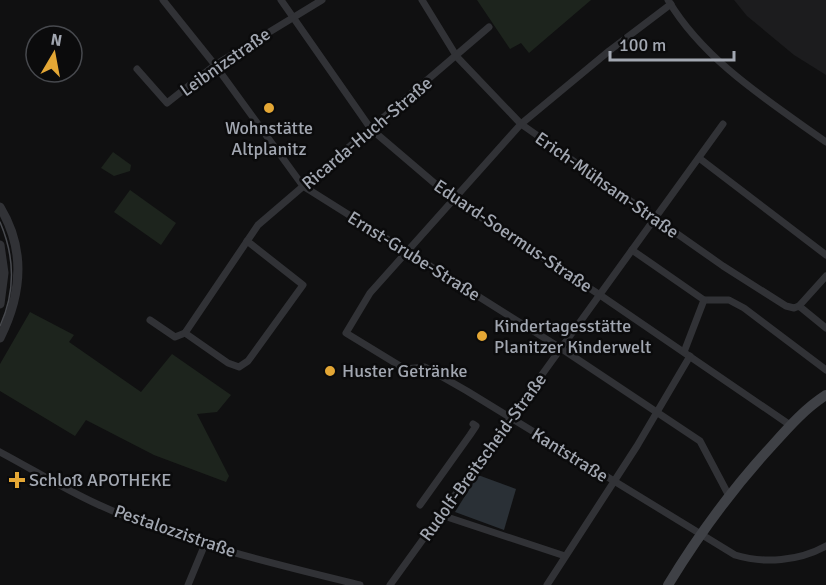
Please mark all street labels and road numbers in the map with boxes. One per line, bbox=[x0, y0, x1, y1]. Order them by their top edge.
street label: Leibnizstraße bbox=[176, 23, 274, 101]
street label: Ricarda-Huch-Straße bbox=[297, 72, 437, 194]
street label: Erich-Mühsam-Straße bbox=[531, 127, 683, 243]
street label: Eduard-Soermus-Straße bbox=[430, 175, 596, 297]
street label: Ernst-Grube-Straße bbox=[344, 206, 484, 306]
street label: Rudolf-Breitscheid-Straße bbox=[415, 369, 551, 545]
street label: Kantstraße bbox=[528, 423, 612, 487]
street label: Pestalozzistraße bbox=[111, 500, 239, 562]

